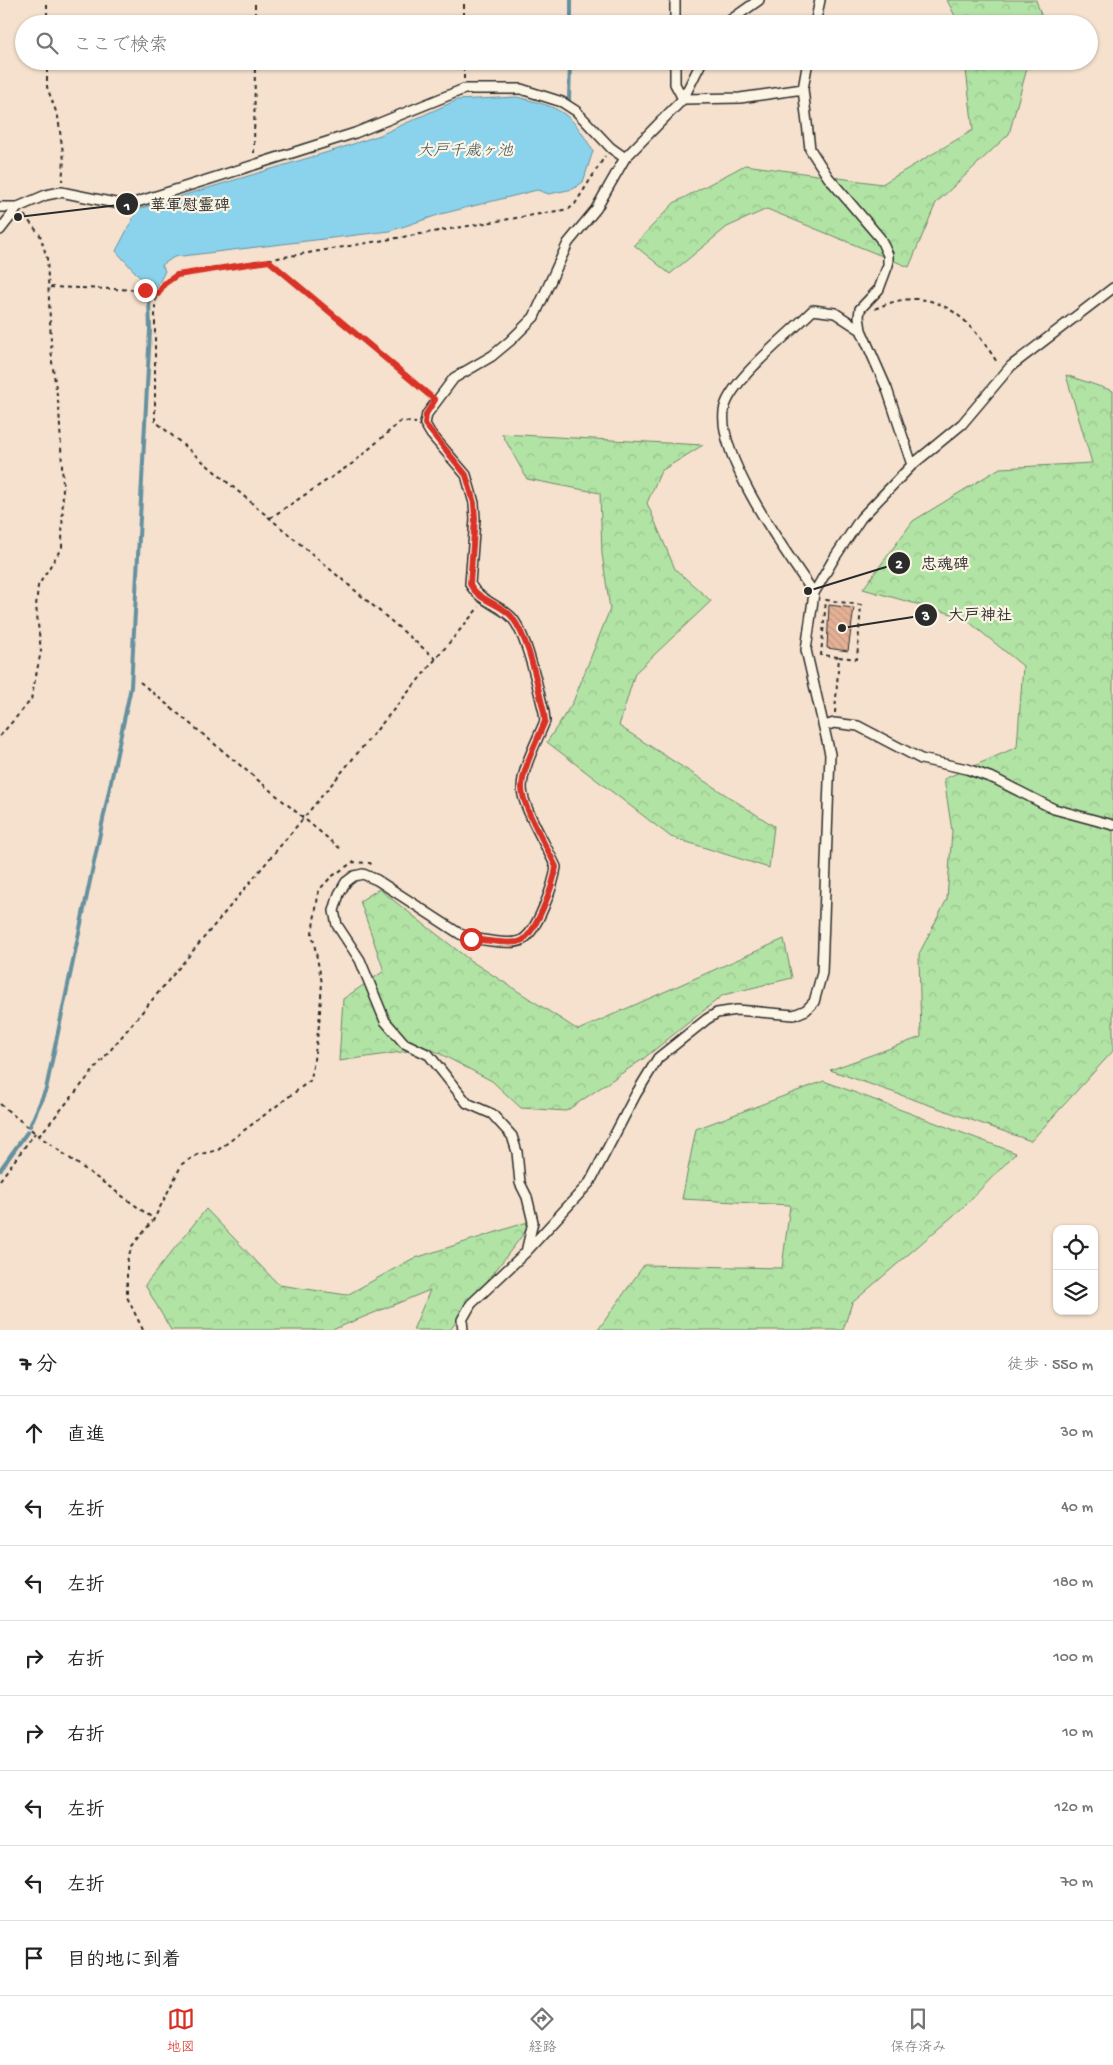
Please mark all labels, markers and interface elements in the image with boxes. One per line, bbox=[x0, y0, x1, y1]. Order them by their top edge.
search box bbox=[15, 15, 1098, 70]
icon: search bbox=[33, 29, 61, 57]
text: ここで検索 bbox=[73, 35, 168, 58]
water label: 大戸千歳ヶ池 bbox=[417, 142, 514, 162]
callout: 華軍慰霊碑 bbox=[115, 189, 240, 220]
text: 華軍慰霊碑 bbox=[150, 196, 230, 217]
text: 1 bbox=[123, 198, 130, 216]
route end bbox=[134, 279, 157, 302]
callout: 忠魂碑 bbox=[886, 548, 979, 579]
text: 忠魂碑 bbox=[921, 555, 969, 576]
text: 2 bbox=[895, 556, 903, 574]
callout: 大戸神社 bbox=[913, 599, 1022, 630]
text: 大戸神社 bbox=[948, 607, 1012, 627]
text: 3 bbox=[921, 608, 930, 626]
route start bbox=[460, 928, 483, 951]
map controls bbox=[1053, 1225, 1098, 1315]
button: locate bbox=[1053, 1225, 1098, 1270]
button: layers bbox=[1053, 1270, 1098, 1315]
text: 7 分 bbox=[20, 1354, 57, 1379]
text: 徒歩 · 550 m bbox=[1007, 1357, 1093, 1376]
icon: ahead bbox=[20, 1419, 48, 1447]
text: 30 m bbox=[1060, 1424, 1093, 1443]
text: 直進 bbox=[67, 1425, 105, 1448]
icon: left bbox=[20, 1494, 48, 1522]
text: 40 m bbox=[1061, 1499, 1093, 1518]
text: 左折 bbox=[67, 1500, 105, 1523]
icon: left bbox=[20, 1569, 48, 1597]
text: 180 m bbox=[1054, 1574, 1093, 1593]
text: 左折 bbox=[67, 1575, 105, 1598]
icon: right bbox=[20, 1644, 48, 1672]
text: 100 m bbox=[1053, 1649, 1093, 1668]
text: 右折 bbox=[67, 1650, 105, 1673]
icon: right bbox=[20, 1719, 48, 1747]
text: 10 m bbox=[1062, 1724, 1093, 1743]
text: 右折 bbox=[67, 1725, 105, 1748]
icon: left bbox=[20, 1794, 48, 1822]
text: 120 m bbox=[1054, 1799, 1093, 1818]
text: 左折 bbox=[67, 1800, 105, 1823]
icon: left bbox=[20, 1869, 48, 1897]
text: 70 m bbox=[1060, 1874, 1093, 1893]
text: 左折 bbox=[67, 1875, 105, 1898]
icon: arrive bbox=[20, 1944, 48, 1972]
text: 目的地に到着 bbox=[67, 1950, 181, 1973]
tab: 地図 bbox=[167, 2005, 195, 2057]
tab: 経路 bbox=[528, 2005, 556, 2057]
tab: 保存済み bbox=[890, 2005, 946, 2057]

